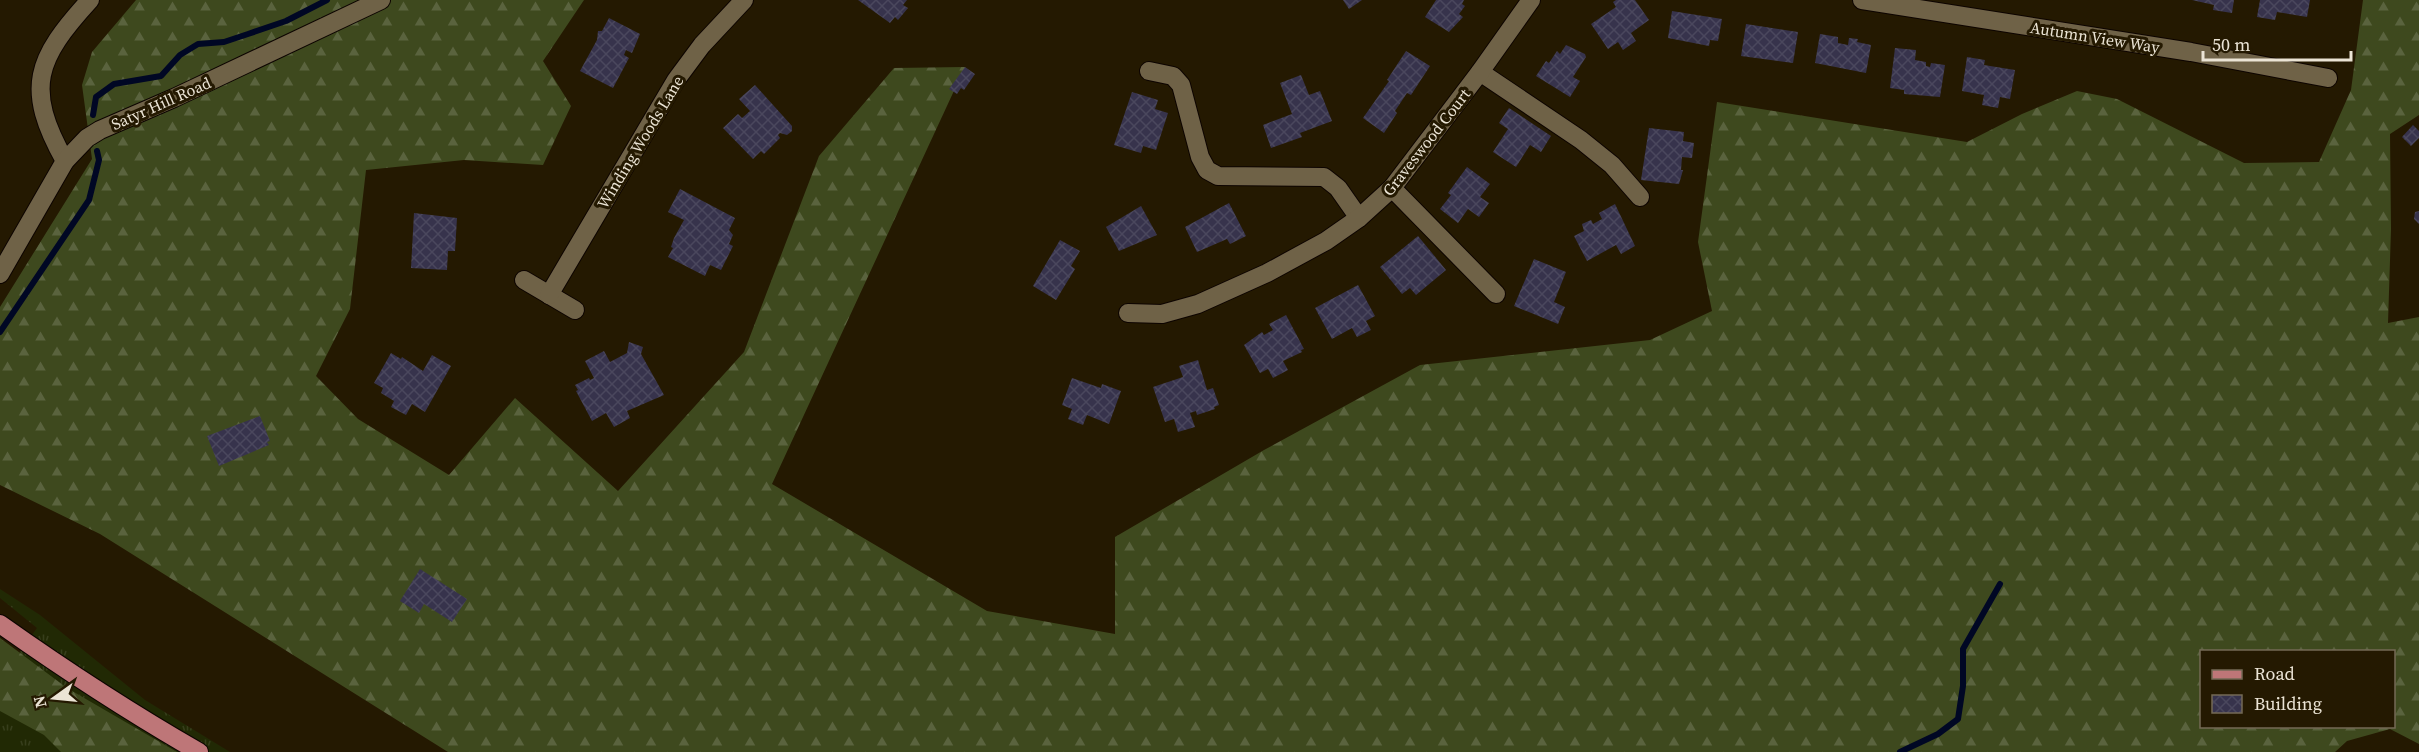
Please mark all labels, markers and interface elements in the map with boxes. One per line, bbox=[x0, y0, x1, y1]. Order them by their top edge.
street label: Autumn View Way bbox=[2029, 16, 2162, 58]
scale bar bbox=[2203, 24, 2352, 62]
text: 50 m bbox=[2212, 32, 2250, 57]
street label: Satyr Hill Road bbox=[108, 71, 214, 135]
street label: Winding Woods Lane bbox=[592, 71, 688, 213]
street label: Graveswood Court bbox=[1377, 83, 1475, 200]
legend bbox=[2200, 650, 2395, 728]
text: Road bbox=[2254, 661, 2295, 686]
north arrow bbox=[24, 668, 84, 728]
text: Building bbox=[2254, 691, 2322, 716]
text: N bbox=[27, 693, 52, 710]

